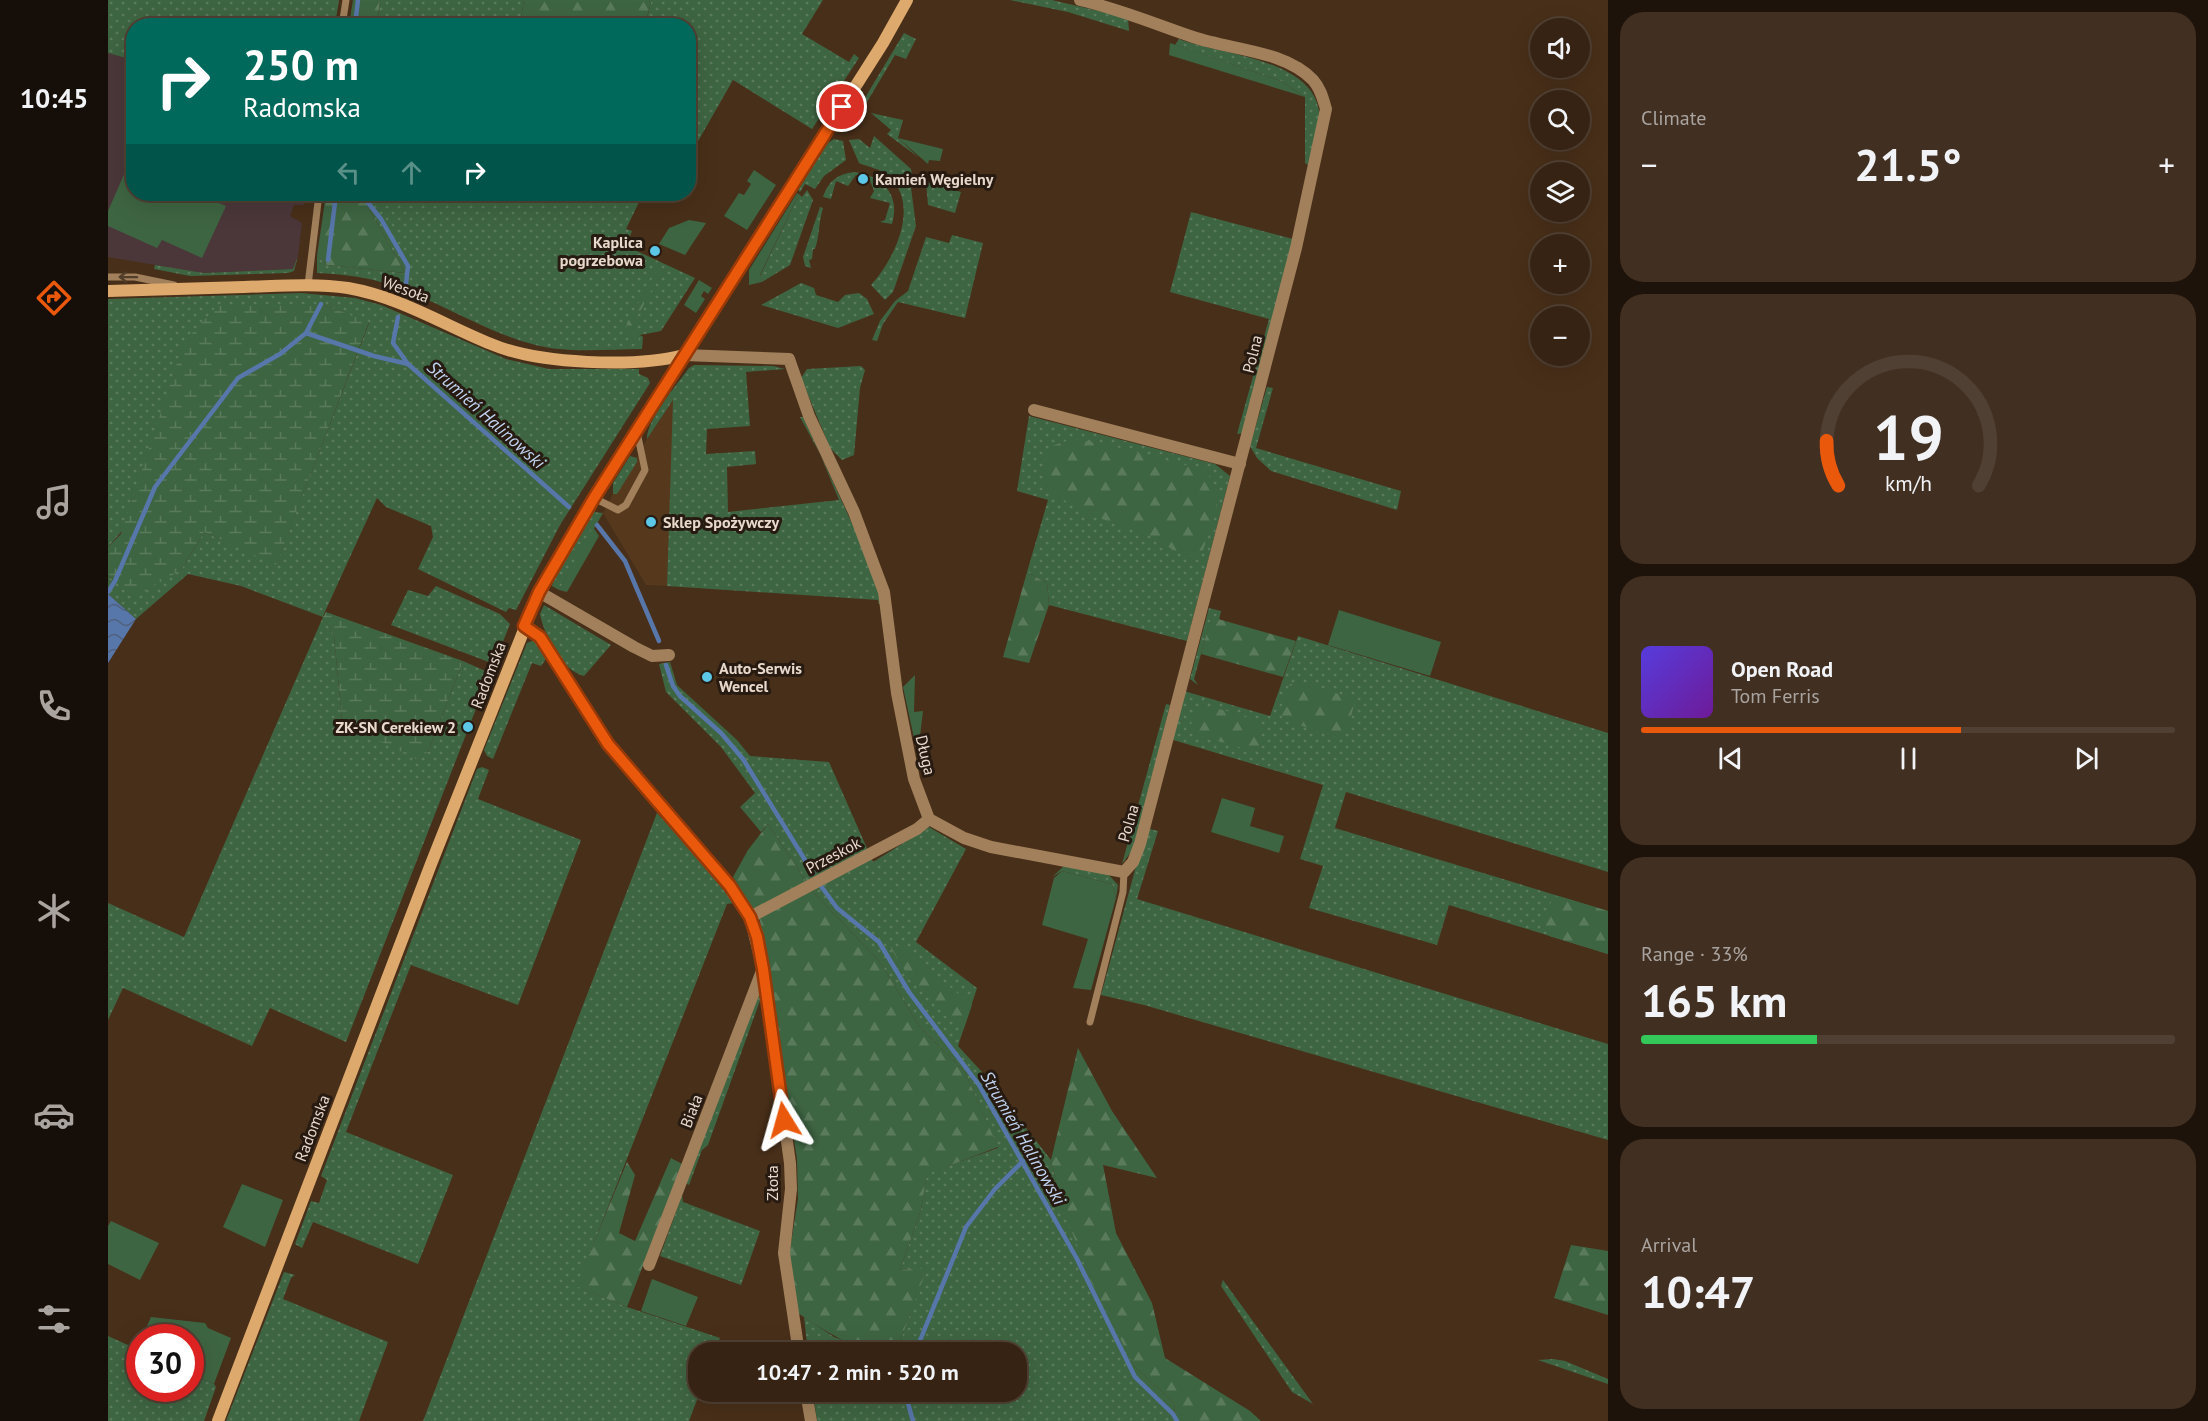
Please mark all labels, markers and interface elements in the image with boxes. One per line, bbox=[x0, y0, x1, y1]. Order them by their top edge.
map controls bbox=[1530, 18, 1590, 366]
button: sound bbox=[1530, 18, 1590, 78]
text: 250 m bbox=[243, 37, 359, 92]
icon: right bbox=[144, 42, 222, 120]
text: 10:45 bbox=[20, 81, 88, 115]
pin bbox=[816, 81, 867, 132]
text: Radomska bbox=[243, 90, 361, 124]
icon: arrive bbox=[825, 90, 858, 123]
button: search bbox=[1530, 90, 1590, 150]
text: Climate bbox=[1641, 105, 1707, 131]
text: 21.5° bbox=[1854, 135, 1962, 193]
text: − bbox=[1641, 143, 1658, 186]
text: + bbox=[2158, 143, 2175, 186]
icon: left bbox=[332, 156, 365, 189]
icon: ahead bbox=[395, 156, 428, 189]
icon: right bbox=[458, 156, 491, 189]
button: layers bbox=[1530, 162, 1590, 222]
place label: Kamień Węgielny bbox=[875, 169, 994, 189]
marker: Kamień Węgielny bbox=[856, 172, 870, 186]
place label: Kaplica pogrzebowa bbox=[560, 232, 643, 270]
button: + bbox=[1530, 234, 1590, 294]
marker: Kaplica pogrzebowa bbox=[648, 244, 662, 258]
one-way arrow bbox=[118, 271, 138, 283]
street label: Wesoła bbox=[380, 271, 432, 307]
icon: directions bbox=[33, 277, 75, 319]
button: − bbox=[1530, 306, 1590, 366]
street label: Polna bbox=[1238, 333, 1266, 375]
water label: Strumień Halinowski bbox=[423, 356, 551, 475]
text: 19 bbox=[1873, 396, 1943, 477]
text: km/h bbox=[1884, 469, 1931, 497]
icon: music bbox=[33, 481, 75, 523]
place label: Sklep Spożywczy bbox=[663, 512, 779, 532]
marker: Sklep Spożywczy bbox=[644, 515, 658, 529]
street label: Radomska bbox=[466, 639, 510, 711]
text: Open Road bbox=[1731, 655, 1833, 683]
place label: Auto-Serwis Wencel bbox=[719, 658, 802, 696]
marker: Auto-Serwis Wencel bbox=[700, 670, 714, 684]
text: Tom Ferris bbox=[1731, 683, 1820, 709]
icon: phone bbox=[33, 685, 75, 727]
place label: ZK-SN Cerekiew 2 bbox=[335, 717, 456, 737]
marker: ZK-SN Cerekiew 2 bbox=[461, 720, 475, 734]
street label: Długa bbox=[912, 733, 940, 777]
icon: previous bbox=[1714, 742, 1747, 775]
icon: pause bbox=[1892, 742, 1925, 775]
icon: next bbox=[2070, 742, 2103, 775]
street label: Polna bbox=[1113, 802, 1143, 844]
street label: Przeskok bbox=[802, 832, 864, 878]
icon: climate bbox=[33, 890, 75, 932]
text: Range · 33% bbox=[1641, 941, 1748, 967]
text: 165 km bbox=[1641, 971, 1787, 1029]
water label: Strumień Halinowski bbox=[976, 1067, 1072, 1210]
position arrow bbox=[752, 1088, 816, 1152]
street label: Biała bbox=[676, 1091, 706, 1131]
street label: Radomska bbox=[290, 1092, 334, 1164]
icon: car bbox=[33, 1094, 75, 1136]
street label: Złota bbox=[762, 1165, 782, 1201]
text: Arrival bbox=[1641, 1232, 1697, 1258]
text: 10:47 bbox=[1641, 1262, 1755, 1320]
icon: filters bbox=[33, 1298, 75, 1340]
speed limit sign: 30 bbox=[126, 1324, 204, 1402]
text: 10:47 · 2 min · 520 m bbox=[756, 1358, 959, 1386]

